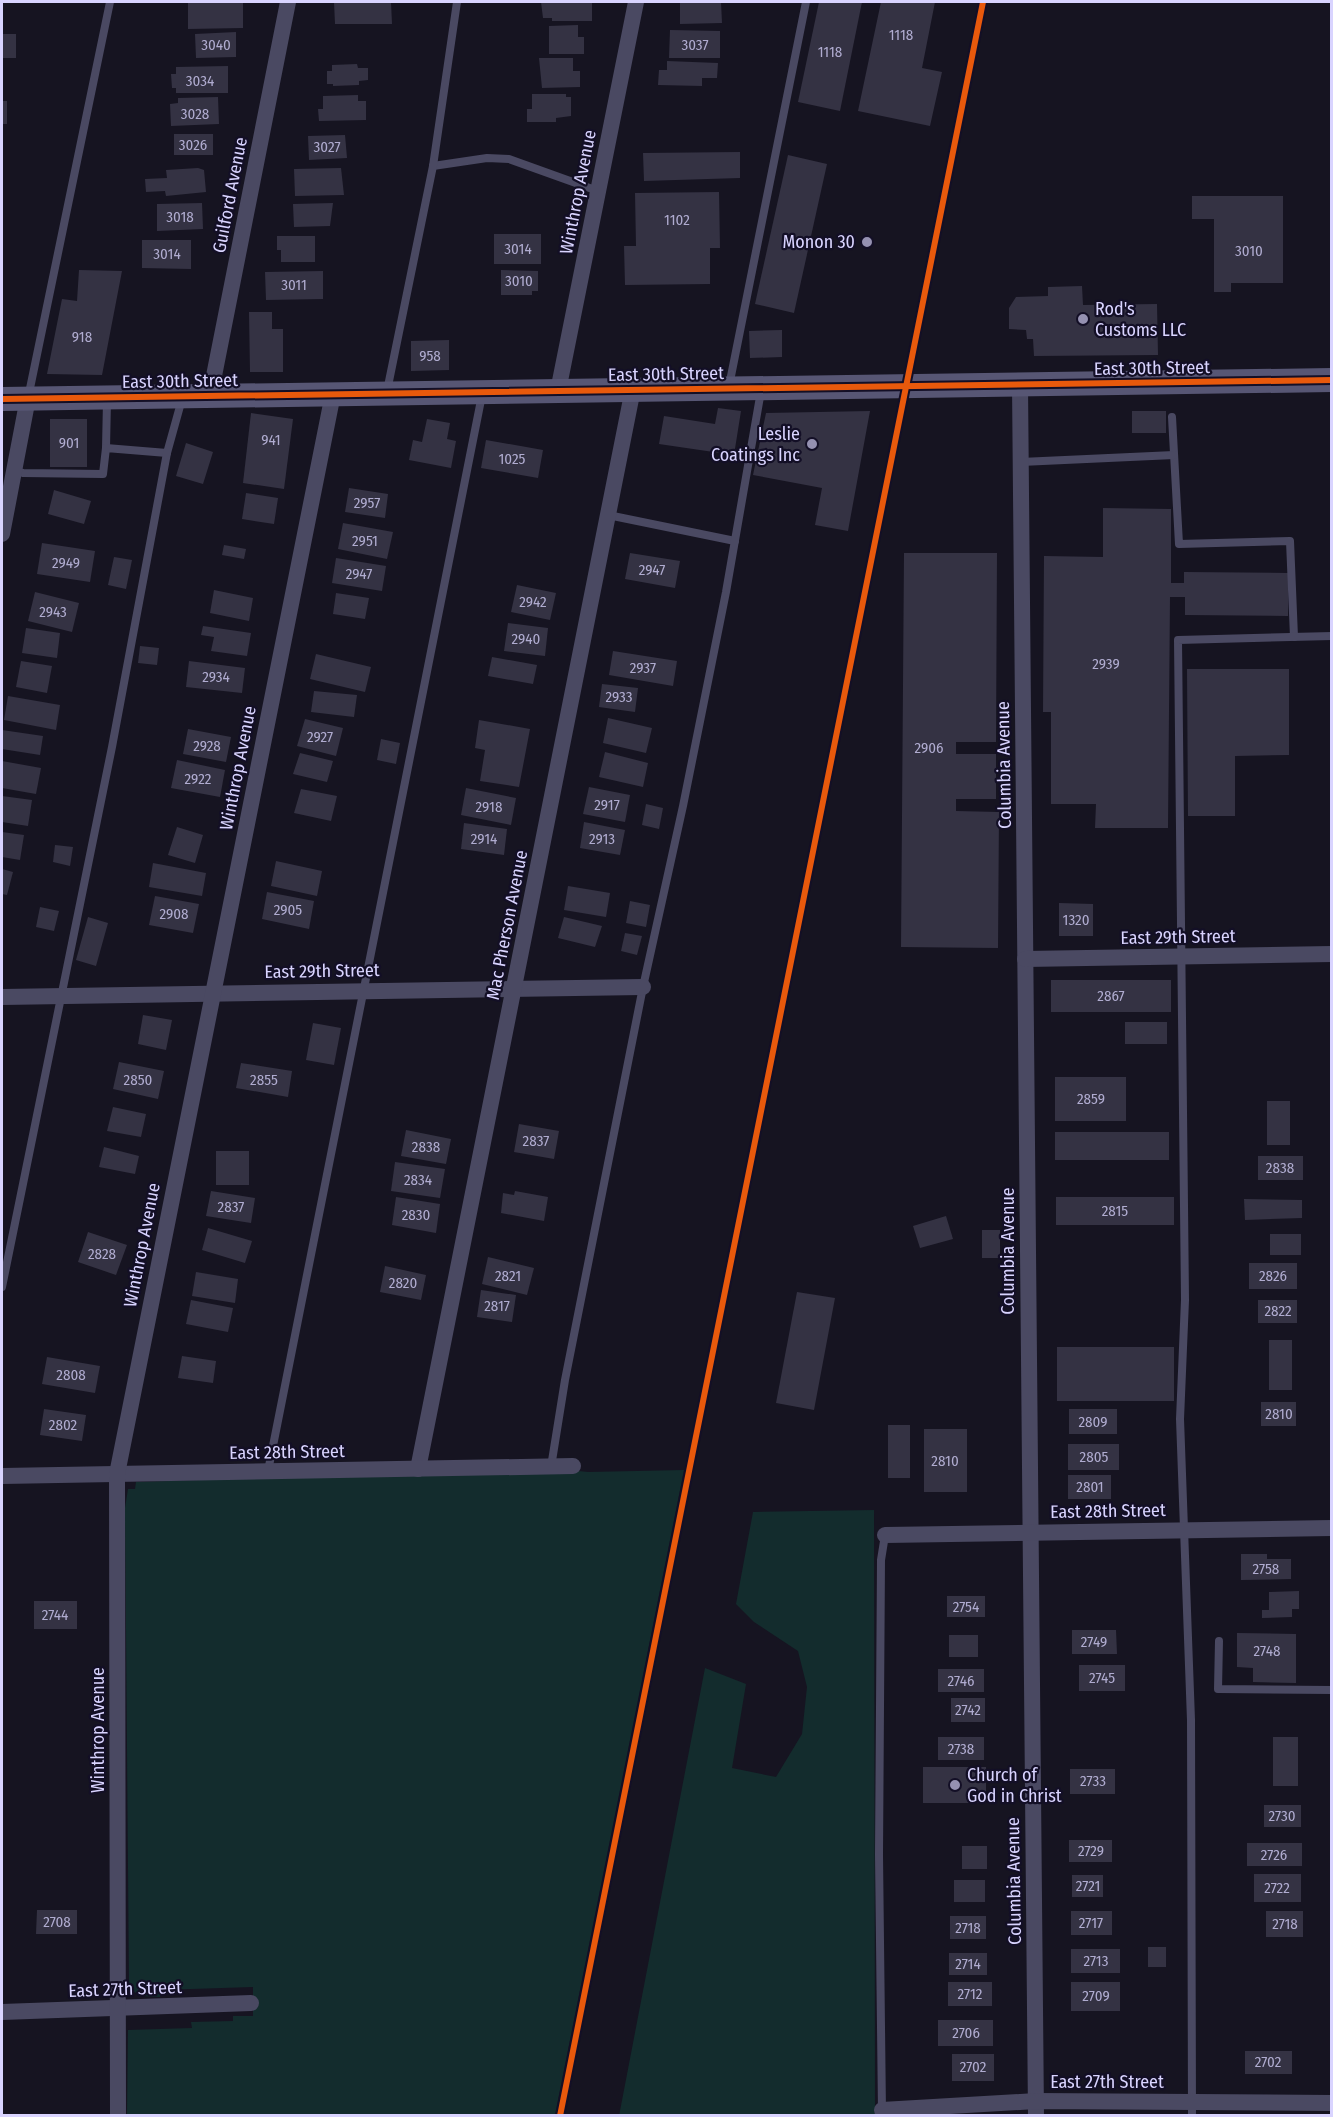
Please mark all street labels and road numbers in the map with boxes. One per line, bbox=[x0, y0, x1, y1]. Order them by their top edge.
street label: Winthrop Avenue bbox=[555, 128, 601, 256]
street label: Guilford Avenue bbox=[208, 135, 252, 255]
street label: East 30th Street bbox=[1094, 356, 1210, 380]
street label: East 30th Street bbox=[608, 362, 724, 386]
street label: East 30th Street bbox=[122, 369, 238, 393]
street label: Columbia Avenue bbox=[992, 701, 1016, 829]
street label: Winthrop Avenue bbox=[215, 704, 261, 832]
street label: Mac Pherson Avenue bbox=[482, 848, 532, 1002]
street label: East 29th Street bbox=[1120, 925, 1236, 949]
street label: East 29th Street bbox=[264, 959, 380, 983]
street label: Winthrop Avenue bbox=[119, 1181, 165, 1309]
street label: Columbia Avenue bbox=[997, 1187, 1019, 1315]
street label: East 28th Street bbox=[229, 1440, 345, 1464]
street label: East 28th Street bbox=[1050, 1499, 1166, 1523]
street label: Winthrop Avenue bbox=[87, 1667, 109, 1793]
street label: Columbia Avenue bbox=[1002, 1817, 1026, 1945]
street label: East 27th Street bbox=[68, 1976, 182, 2002]
street label: East 27th Street bbox=[1050, 2071, 1164, 2093]

